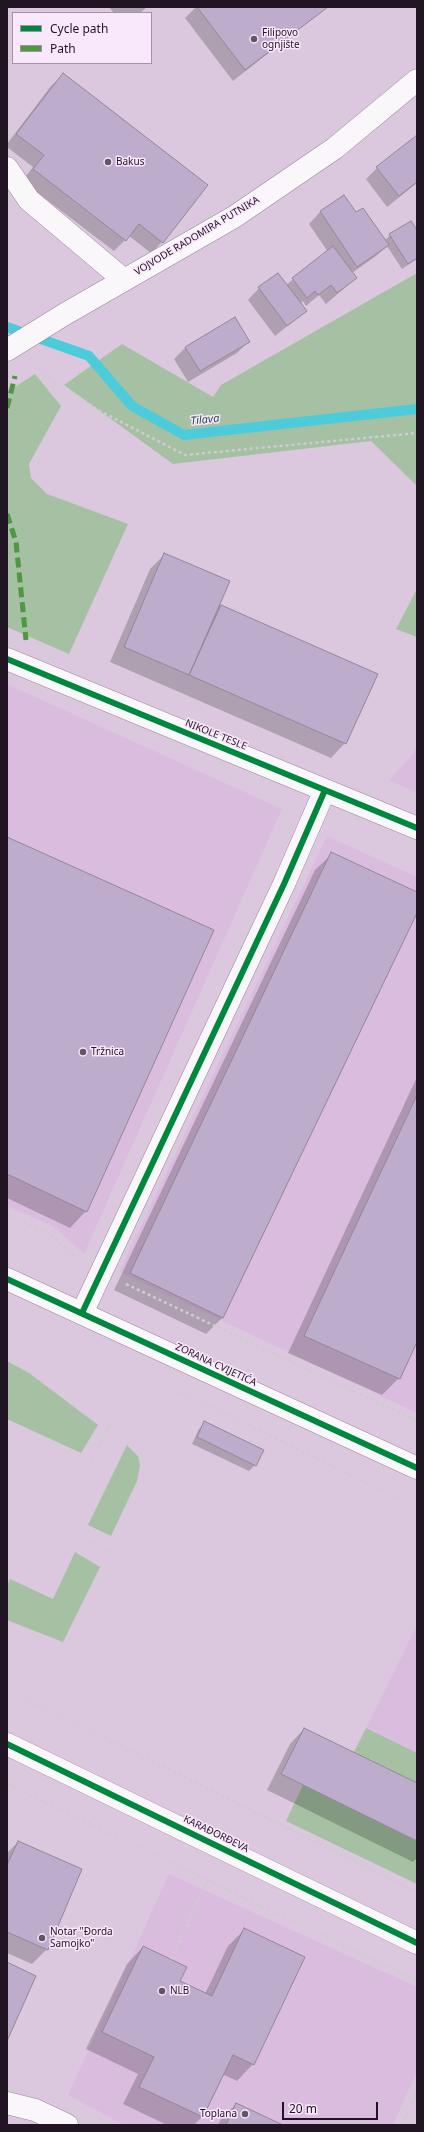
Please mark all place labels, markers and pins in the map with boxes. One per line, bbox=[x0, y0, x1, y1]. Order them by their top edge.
place label: Filipovo ognjište bbox=[262, 27, 300, 50]
marker: Filipovo ognjište bbox=[249, 34, 259, 44]
place label: Bakus bbox=[116, 156, 144, 168]
marker: Bakus bbox=[103, 157, 113, 167]
place label: Tržnica bbox=[91, 1046, 124, 1058]
marker: Tržnica bbox=[78, 1047, 88, 1057]
place label: Notar "Đorda Samojko" bbox=[50, 1926, 113, 1950]
marker: Notar "Đorda Samojko" bbox=[37, 1933, 47, 1943]
place label: NLB bbox=[170, 1985, 189, 1997]
marker: NLB bbox=[157, 1986, 167, 1996]
place label: Toplana bbox=[200, 2108, 237, 2120]
marker: Toplana bbox=[240, 2109, 250, 2119]

